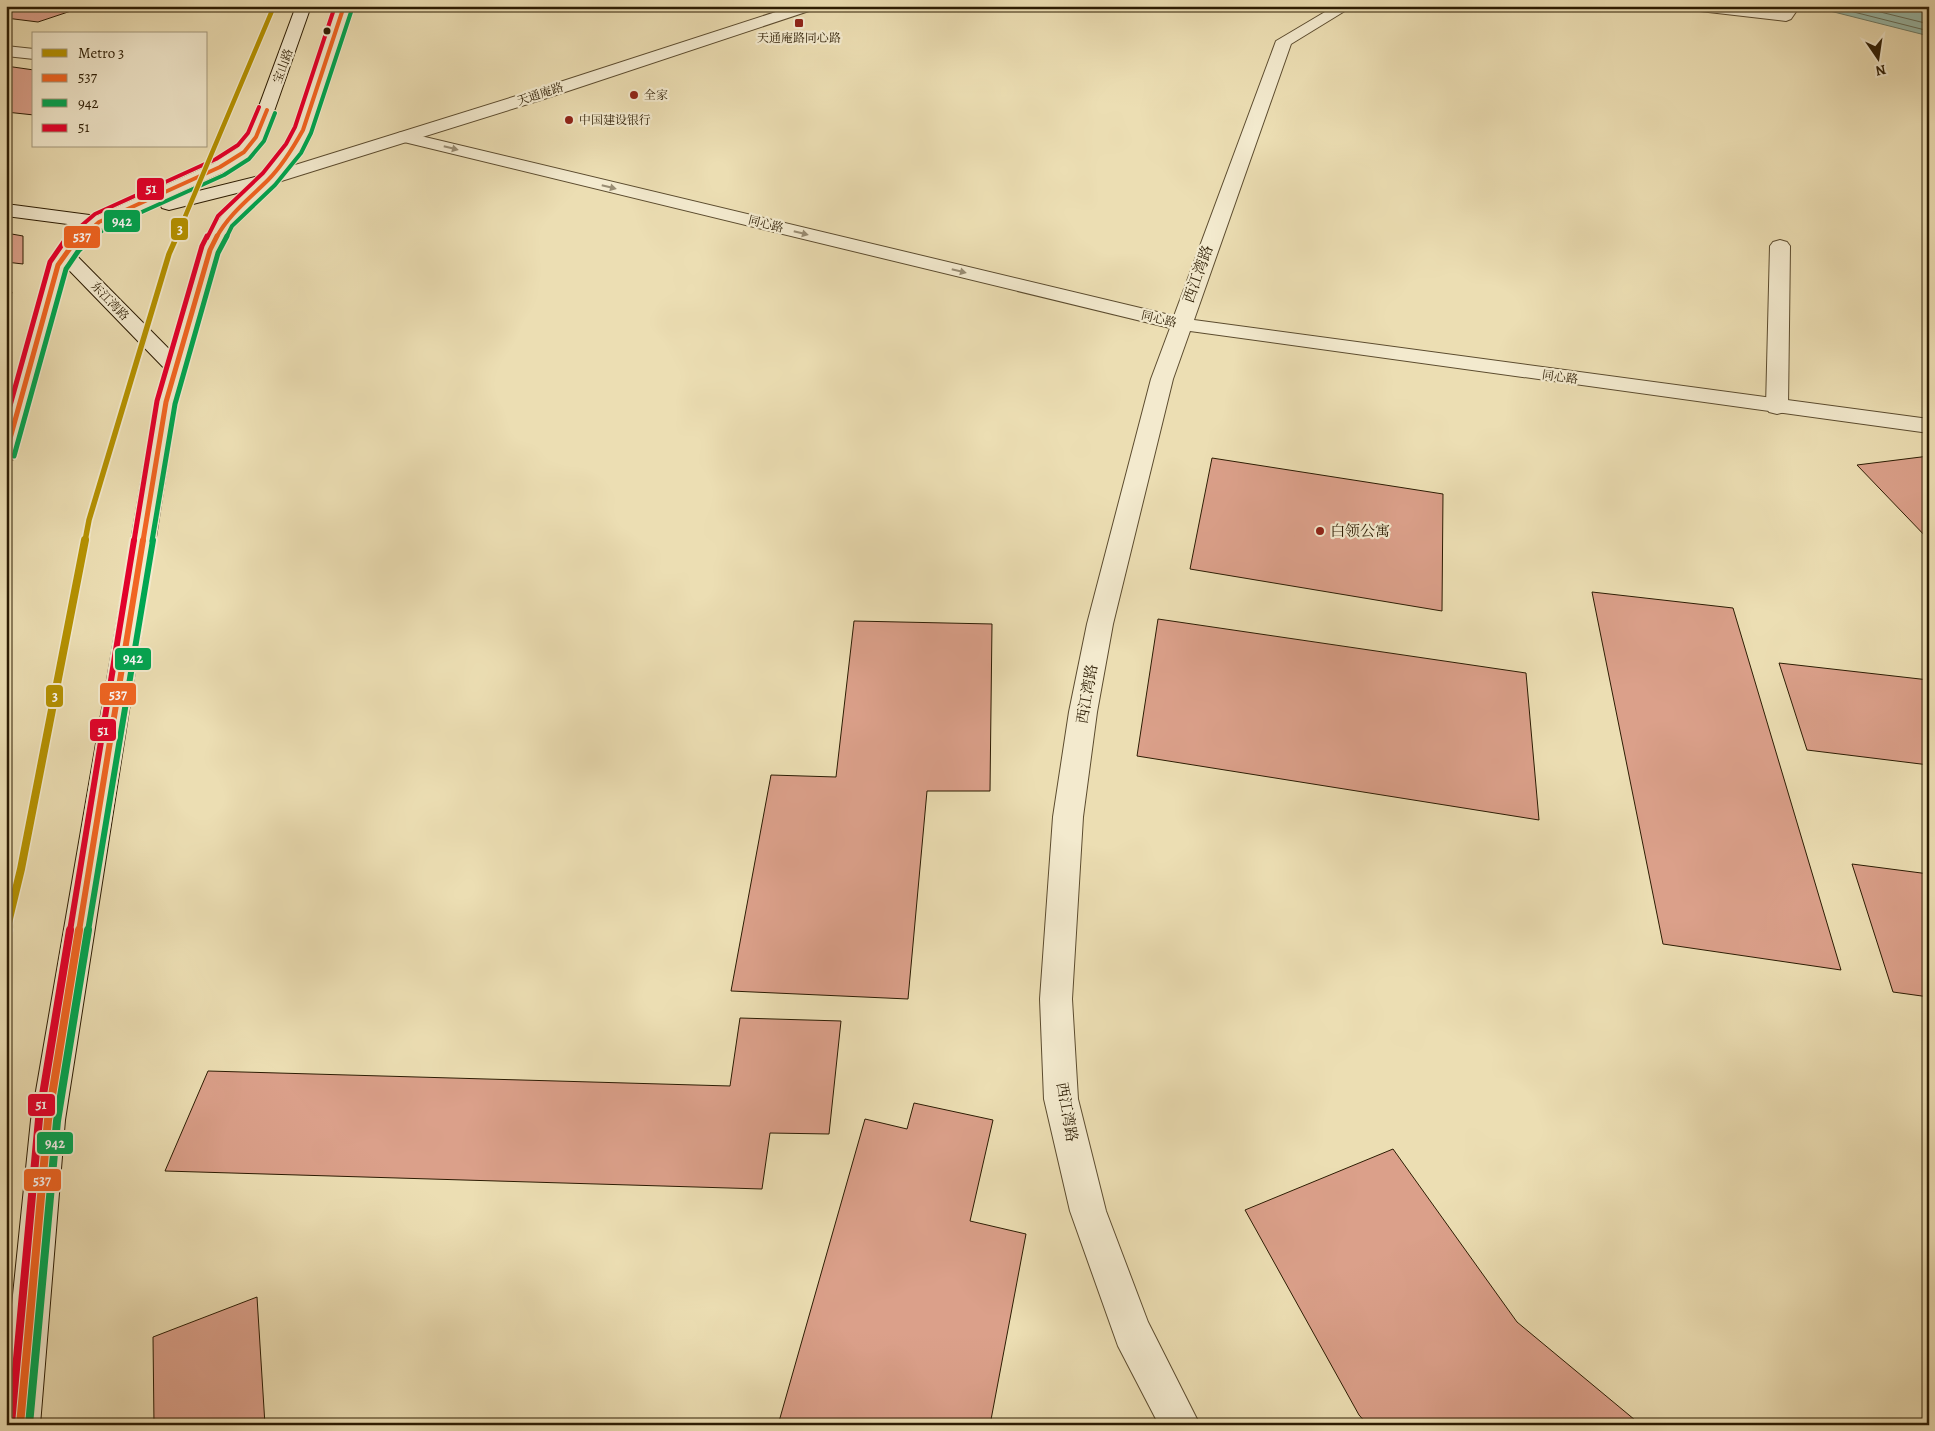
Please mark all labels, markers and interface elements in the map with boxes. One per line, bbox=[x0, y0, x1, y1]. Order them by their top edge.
marker: 天通庵路同心路 bbox=[793, 17, 805, 29]
unlabelled marker bbox=[322, 26, 332, 36]
place label: 天通庵路同心路 bbox=[757, 30, 841, 46]
legend bbox=[32, 32, 208, 148]
north arrow bbox=[1852, 32, 1902, 82]
text: Metro 3 bbox=[78, 43, 124, 63]
street label: 宝山路 bbox=[269, 46, 297, 86]
text: N bbox=[1874, 60, 1888, 81]
text: 537 bbox=[78, 67, 98, 87]
street label: 天通庵路 bbox=[515, 79, 565, 109]
place label: 全家 bbox=[644, 87, 668, 103]
marker: 全家 bbox=[628, 89, 640, 101]
text: 942 bbox=[78, 93, 99, 113]
place label: 中国建设银行 bbox=[579, 112, 651, 128]
marker: 中国建设银行 bbox=[563, 114, 575, 126]
text: 51 bbox=[78, 117, 90, 137]
one-way arrow bbox=[444, 144, 459, 152]
line badge: 51 bbox=[136, 177, 165, 201]
text: 51 bbox=[146, 179, 157, 198]
one-way arrow bbox=[602, 183, 617, 191]
line badge: 942 bbox=[103, 209, 141, 233]
text: 942 bbox=[112, 212, 132, 231]
street label: 同心路 bbox=[747, 212, 785, 236]
line badge: 3 bbox=[170, 217, 189, 241]
text: 3 bbox=[177, 220, 183, 239]
line badge: 537 bbox=[63, 225, 101, 249]
text: 537 bbox=[73, 227, 91, 246]
one-way arrow bbox=[794, 229, 809, 237]
street label: 西江湾路 bbox=[1178, 242, 1218, 306]
one-way arrow bbox=[952, 267, 967, 275]
street label: 东江湾路 bbox=[88, 278, 132, 324]
street label: 同心路 bbox=[1140, 307, 1178, 331]
street label: 同心路 bbox=[1541, 367, 1579, 387]
place label: 白领公寓 bbox=[1330, 521, 1390, 541]
marker: 白领公寓 bbox=[1314, 525, 1326, 537]
line badge: 942 bbox=[114, 647, 152, 671]
text: 942 bbox=[123, 649, 143, 668]
street label: 西江湾路 bbox=[1072, 663, 1102, 725]
line badge: 537 bbox=[99, 682, 137, 706]
line badge: 3 bbox=[45, 684, 64, 708]
text: 537 bbox=[109, 685, 127, 704]
text: 3 bbox=[52, 687, 58, 706]
line badge: 51 bbox=[89, 718, 117, 742]
text: 51 bbox=[98, 721, 109, 740]
street label: 西江湾路 bbox=[1052, 1081, 1082, 1143]
line badge: 51 bbox=[27, 1093, 56, 1117]
text: 51 bbox=[36, 1095, 47, 1114]
line badge: 942 bbox=[36, 1131, 74, 1155]
text: 942 bbox=[45, 1134, 65, 1153]
line badge: 537 bbox=[23, 1168, 62, 1192]
text: 537 bbox=[33, 1171, 51, 1190]

